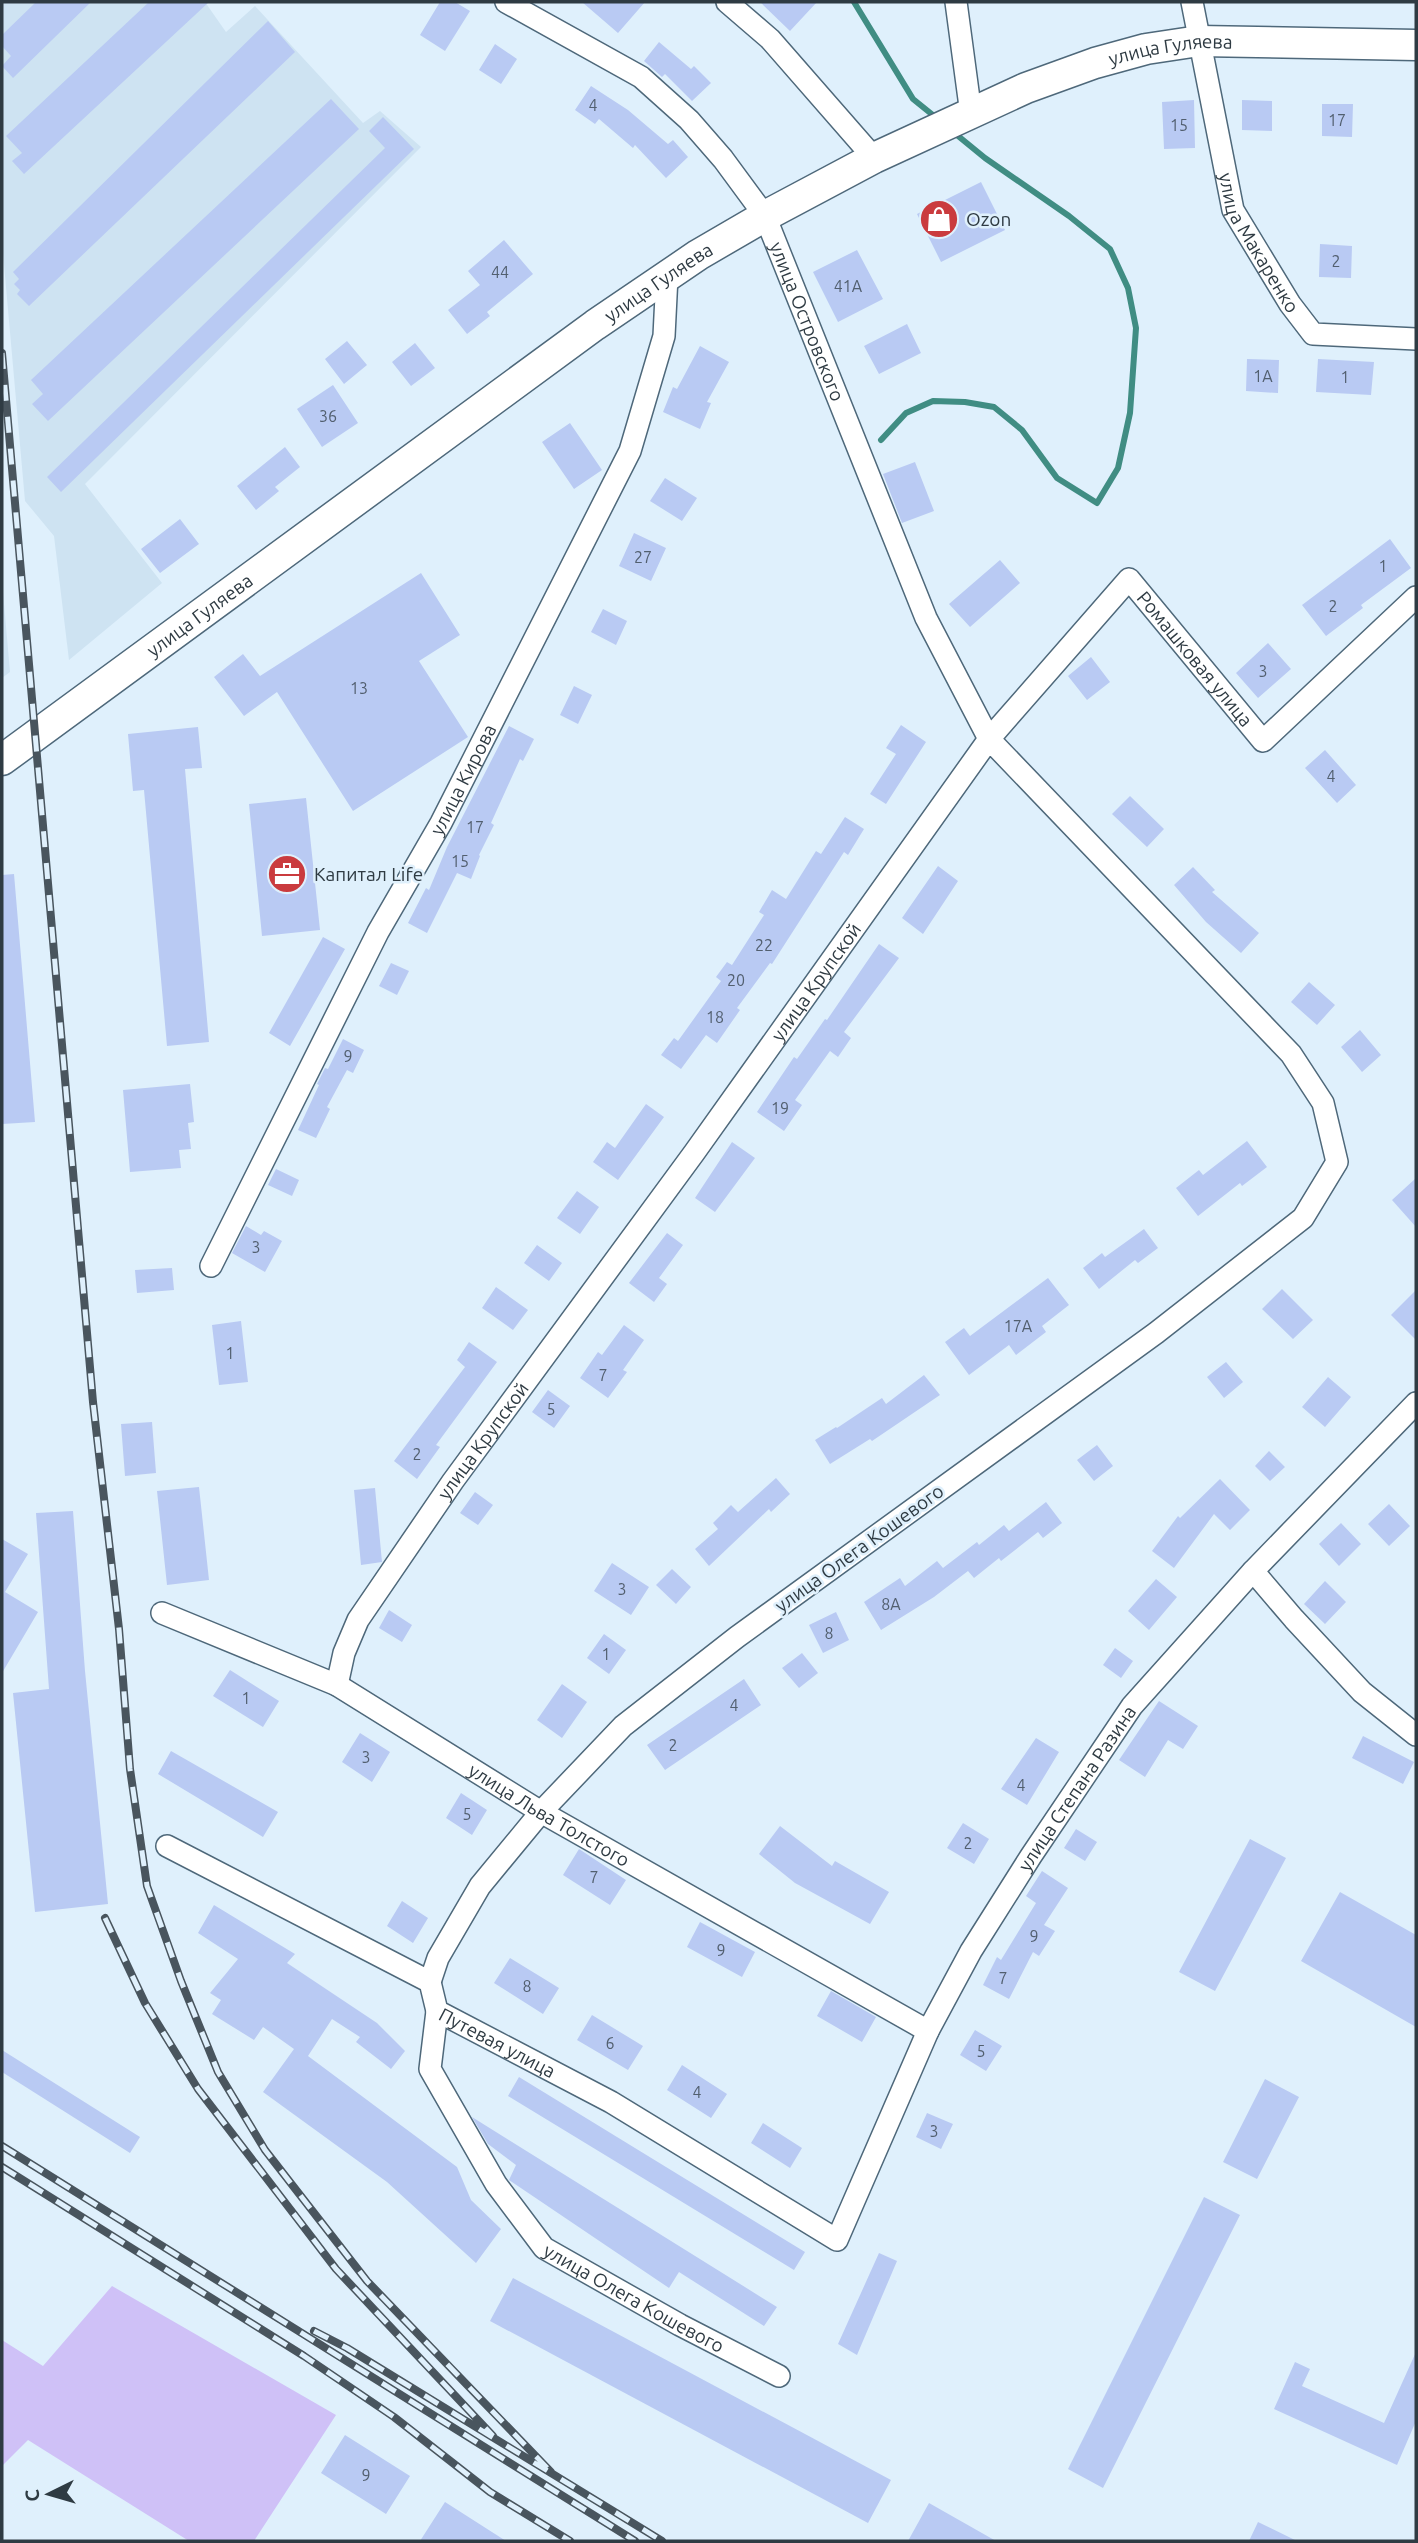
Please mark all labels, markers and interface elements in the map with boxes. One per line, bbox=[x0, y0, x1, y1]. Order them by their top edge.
street label: улица Гуляева bbox=[1106, 30, 1233, 70]
house number: 4 bbox=[588, 96, 598, 114]
house number: 17 bbox=[1328, 111, 1346, 129]
house number: 15 bbox=[1170, 116, 1188, 134]
street label: улица Макаренко bbox=[1215, 171, 1303, 317]
shop icon: Ozon bbox=[918, 198, 960, 240]
place label: Ozon bbox=[966, 208, 1011, 230]
street label: улица Гуляева bbox=[600, 238, 717, 326]
street label: улица Островского bbox=[765, 239, 849, 404]
house number: 2 bbox=[1331, 252, 1341, 270]
house number: 44 bbox=[491, 263, 509, 281]
house number: 41А bbox=[834, 277, 863, 295]
house number: 1А bbox=[1253, 367, 1273, 385]
house number: 1 bbox=[1340, 368, 1350, 386]
house number: 36 bbox=[319, 407, 337, 425]
house number: 27 bbox=[634, 548, 652, 566]
house number: 1 bbox=[1378, 557, 1388, 575]
street label: улица Гуляева bbox=[142, 569, 257, 661]
street label: Ромашковая улица bbox=[1133, 587, 1257, 731]
house number: 2 bbox=[1328, 597, 1338, 615]
house number: 3 bbox=[1258, 662, 1268, 680]
house number: 13 bbox=[350, 679, 368, 697]
street label: улица Кирова bbox=[425, 720, 500, 839]
house number: 4 bbox=[1326, 767, 1336, 785]
house number: 17 bbox=[466, 818, 484, 836]
house number: 15 bbox=[451, 852, 469, 870]
office icon: Капитал Life bbox=[266, 853, 308, 895]
place label: Капитал Life bbox=[314, 863, 423, 885]
street label: улица Крупской bbox=[766, 919, 865, 1045]
house number: 22 bbox=[755, 936, 773, 954]
house number: 20 bbox=[727, 971, 745, 989]
house number: 18 bbox=[706, 1008, 724, 1026]
house number: 9 bbox=[343, 1047, 353, 1065]
house number: 19 bbox=[771, 1099, 789, 1117]
house number: 3 bbox=[251, 1238, 261, 1256]
house number: 17А bbox=[1004, 1317, 1033, 1335]
house number: 1 bbox=[225, 1344, 235, 1362]
house number: 7 bbox=[598, 1366, 608, 1384]
street label: улица Крупской bbox=[433, 1378, 533, 1504]
house number: 5 bbox=[546, 1400, 556, 1418]
house number: 2 bbox=[412, 1445, 422, 1463]
street label: улица Олега Кошевого bbox=[770, 1479, 948, 1617]
house number: 3 bbox=[617, 1580, 627, 1598]
house number: 8А bbox=[881, 1595, 901, 1613]
house number: 8 bbox=[824, 1624, 834, 1642]
house number: 1 bbox=[601, 1645, 611, 1663]
house number: 1 bbox=[241, 1689, 251, 1707]
house number: 4 bbox=[729, 1696, 739, 1714]
street label: улица Степана Разина bbox=[1013, 1701, 1140, 1875]
house number: 2 bbox=[668, 1736, 678, 1754]
house number: 3 bbox=[361, 1748, 371, 1766]
street label: улица Льва Толстого bbox=[465, 1759, 634, 1871]
house number: 4 bbox=[1016, 1776, 1026, 1794]
house number: 5 bbox=[462, 1805, 472, 1823]
house number: 2 bbox=[963, 1834, 973, 1852]
house number: 7 bbox=[589, 1868, 599, 1886]
house number: 9 bbox=[1029, 1927, 1039, 1945]
house number: 9 bbox=[716, 1941, 726, 1959]
house number: 7 bbox=[998, 1969, 1008, 1987]
house number: 8 bbox=[522, 1977, 532, 1995]
street label: Путевая улица bbox=[435, 2003, 559, 2082]
house number: 6 bbox=[605, 2034, 615, 2052]
house number: 5 bbox=[976, 2042, 986, 2060]
house number: 4 bbox=[692, 2083, 702, 2101]
house number: 3 bbox=[929, 2122, 939, 2140]
street label: улица Олега Кошевого bbox=[540, 2239, 728, 2357]
north arrow bbox=[14, 2459, 84, 2529]
house number: 9 bbox=[361, 2466, 371, 2484]
text: С bbox=[21, 2488, 44, 2502]

